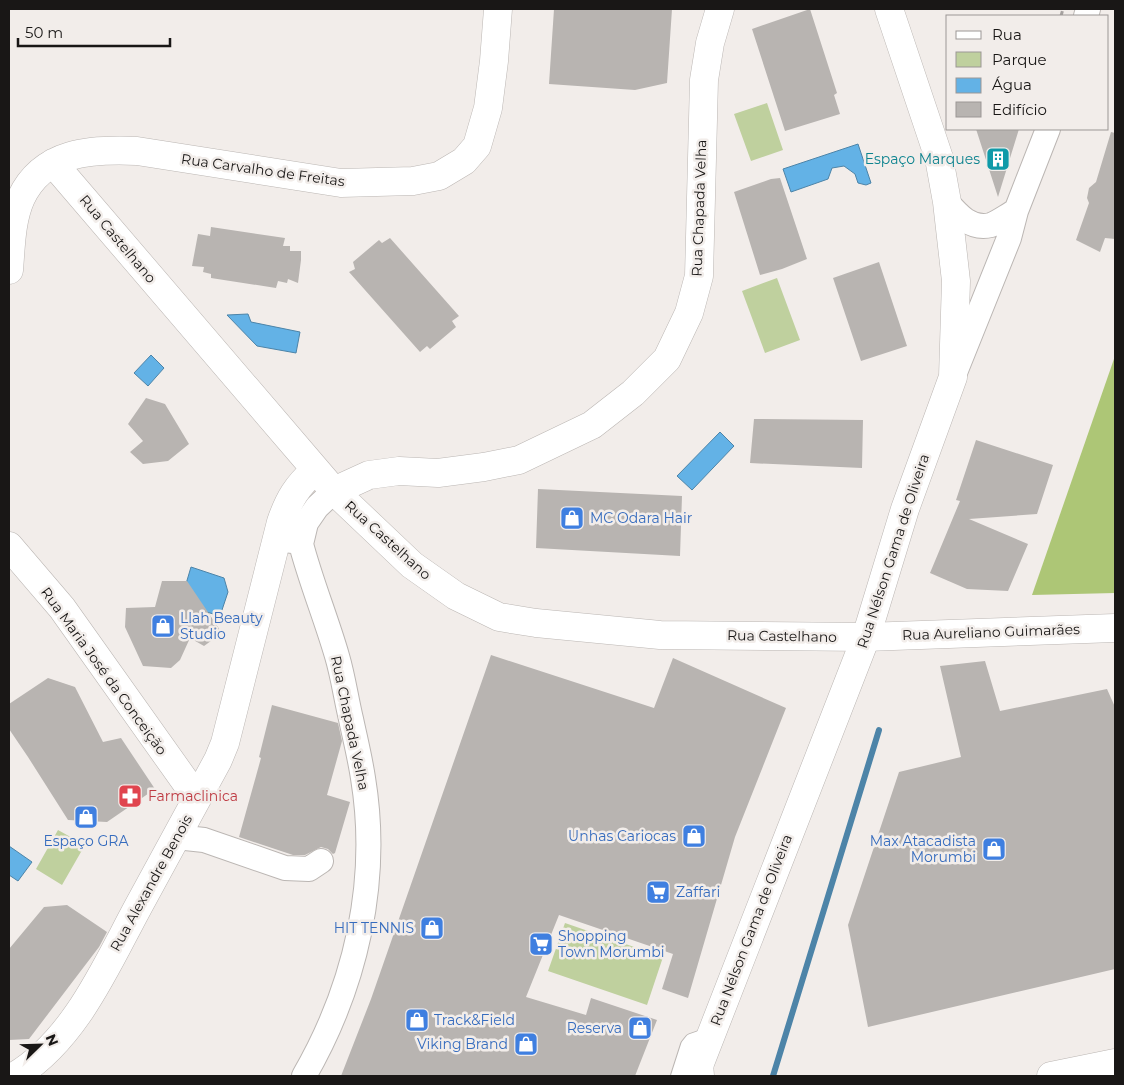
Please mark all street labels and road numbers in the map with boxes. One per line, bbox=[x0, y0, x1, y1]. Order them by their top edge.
street label: Rua Chapada Velha bbox=[688, 139, 710, 277]
street label: Rua Carvalho de Freitas bbox=[180, 150, 346, 190]
street label: Rua Castelhano bbox=[76, 191, 160, 287]
street label: Rua Nélson Gama de Oliveira bbox=[853, 451, 933, 651]
street label: Rua Castelhano bbox=[341, 497, 435, 584]
street label: Rua Maria José da Conceição bbox=[37, 584, 171, 759]
street label: Rua Aureliano Guimarães bbox=[902, 620, 1080, 644]
street label: Rua Castelhano bbox=[727, 626, 837, 646]
street label: Rua Chapada Velha bbox=[327, 654, 373, 792]
street label: Rua Alexandre Benois bbox=[106, 811, 196, 954]
street label: Rua Nélson Gama de Oliveira bbox=[706, 832, 796, 1028]

